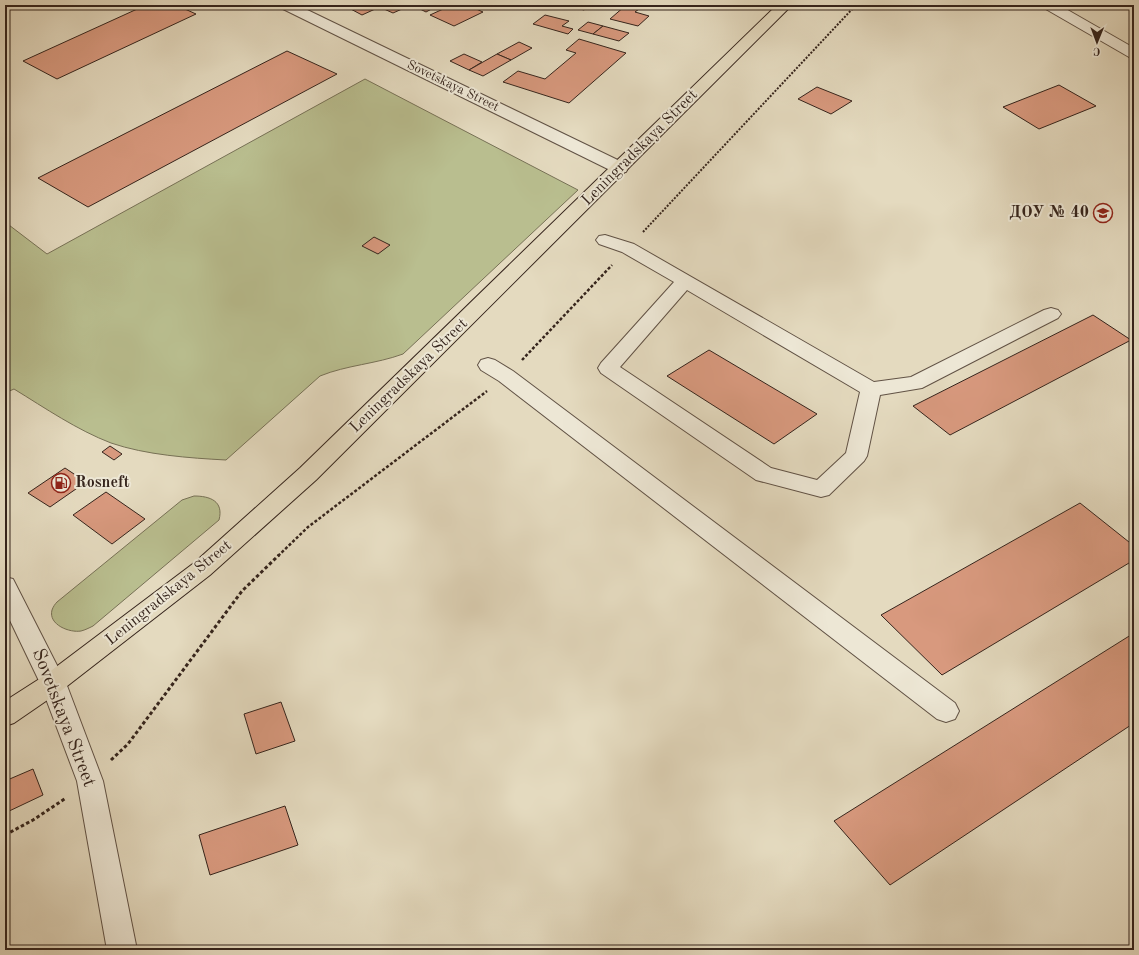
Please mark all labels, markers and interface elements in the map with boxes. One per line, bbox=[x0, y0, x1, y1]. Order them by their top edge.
north arrow bbox=[1077, 22, 1117, 62]
text: С bbox=[1093, 45, 1101, 56]
street label: Sovetskaya Street bbox=[405, 58, 501, 114]
street label: Leningradskaya Street bbox=[579, 87, 701, 209]
school or university icon: ДОУ № 40 bbox=[1092, 202, 1114, 224]
place label: ДОУ № 40 bbox=[1009, 205, 1089, 221]
street label: Leningradskaya Street bbox=[347, 316, 471, 436]
fuel station icon: Rosneft bbox=[50, 472, 72, 494]
place label: Rosneft bbox=[75, 475, 130, 491]
street label: Leningradskaya Street bbox=[103, 537, 235, 649]
street label: Sovetskaya Street bbox=[28, 646, 98, 790]

